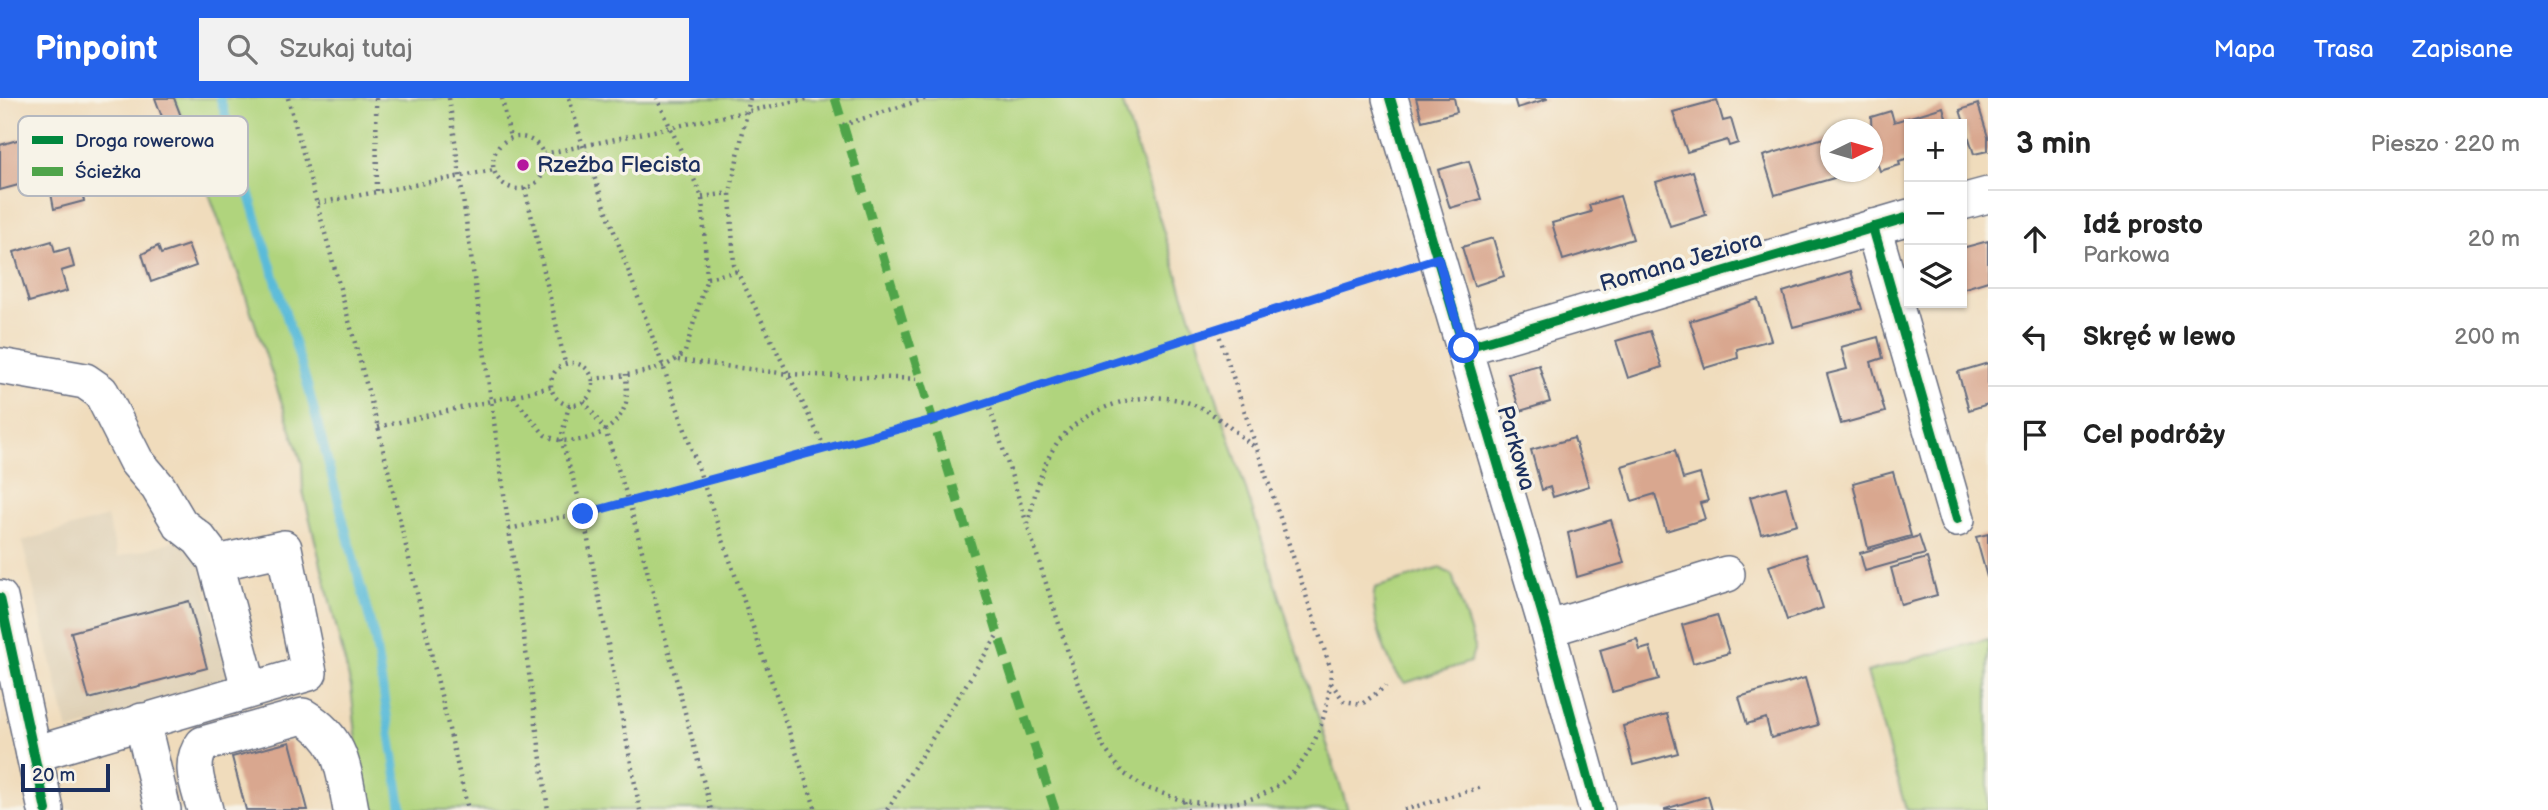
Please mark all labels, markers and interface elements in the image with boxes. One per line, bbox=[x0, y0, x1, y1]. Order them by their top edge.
search box bbox=[199, 18, 689, 81]
text: Pinpoint bbox=[35, 29, 157, 69]
icon: search bbox=[223, 30, 261, 68]
text: Szukaj tutaj bbox=[279, 34, 413, 65]
text: Mapa bbox=[2214, 35, 2275, 64]
text: Trasa bbox=[2313, 35, 2374, 64]
text: Zapisane bbox=[2412, 35, 2513, 64]
legend bbox=[18, 116, 248, 196]
north arrow bbox=[1820, 119, 1883, 182]
map controls bbox=[1904, 119, 1967, 308]
button: + bbox=[1904, 119, 1967, 182]
text: 3 min bbox=[2016, 126, 2091, 162]
text: Droga rowerowa bbox=[75, 130, 215, 153]
text: Pieszo · 220 m bbox=[2370, 130, 2520, 158]
place label: Rzeźba Flecista bbox=[537, 151, 701, 179]
marker: Rzeźba Flecista bbox=[515, 157, 531, 173]
text: Ścieżka bbox=[75, 160, 141, 184]
button: − bbox=[1904, 182, 1967, 245]
text: Idź prosto bbox=[2083, 210, 2203, 241]
icon: ahead bbox=[2016, 220, 2054, 258]
street label: Romana Jeziora bbox=[1596, 225, 1766, 299]
text: 20 m bbox=[2468, 225, 2520, 253]
text: Parkowa bbox=[2083, 241, 2170, 269]
button: layers bbox=[1904, 245, 1967, 308]
icon: left bbox=[2016, 318, 2054, 356]
text: Skręć w lewo bbox=[2083, 322, 2236, 353]
text: 200 m bbox=[2454, 323, 2520, 351]
route start bbox=[1448, 332, 1479, 363]
street label: Parkowa bbox=[1491, 402, 1541, 494]
icon: arrive bbox=[2016, 416, 2054, 454]
text: Cel podróży bbox=[2083, 420, 2225, 451]
route end bbox=[567, 498, 598, 529]
scale bar bbox=[21, 761, 110, 793]
text: 20 m bbox=[32, 764, 75, 787]

